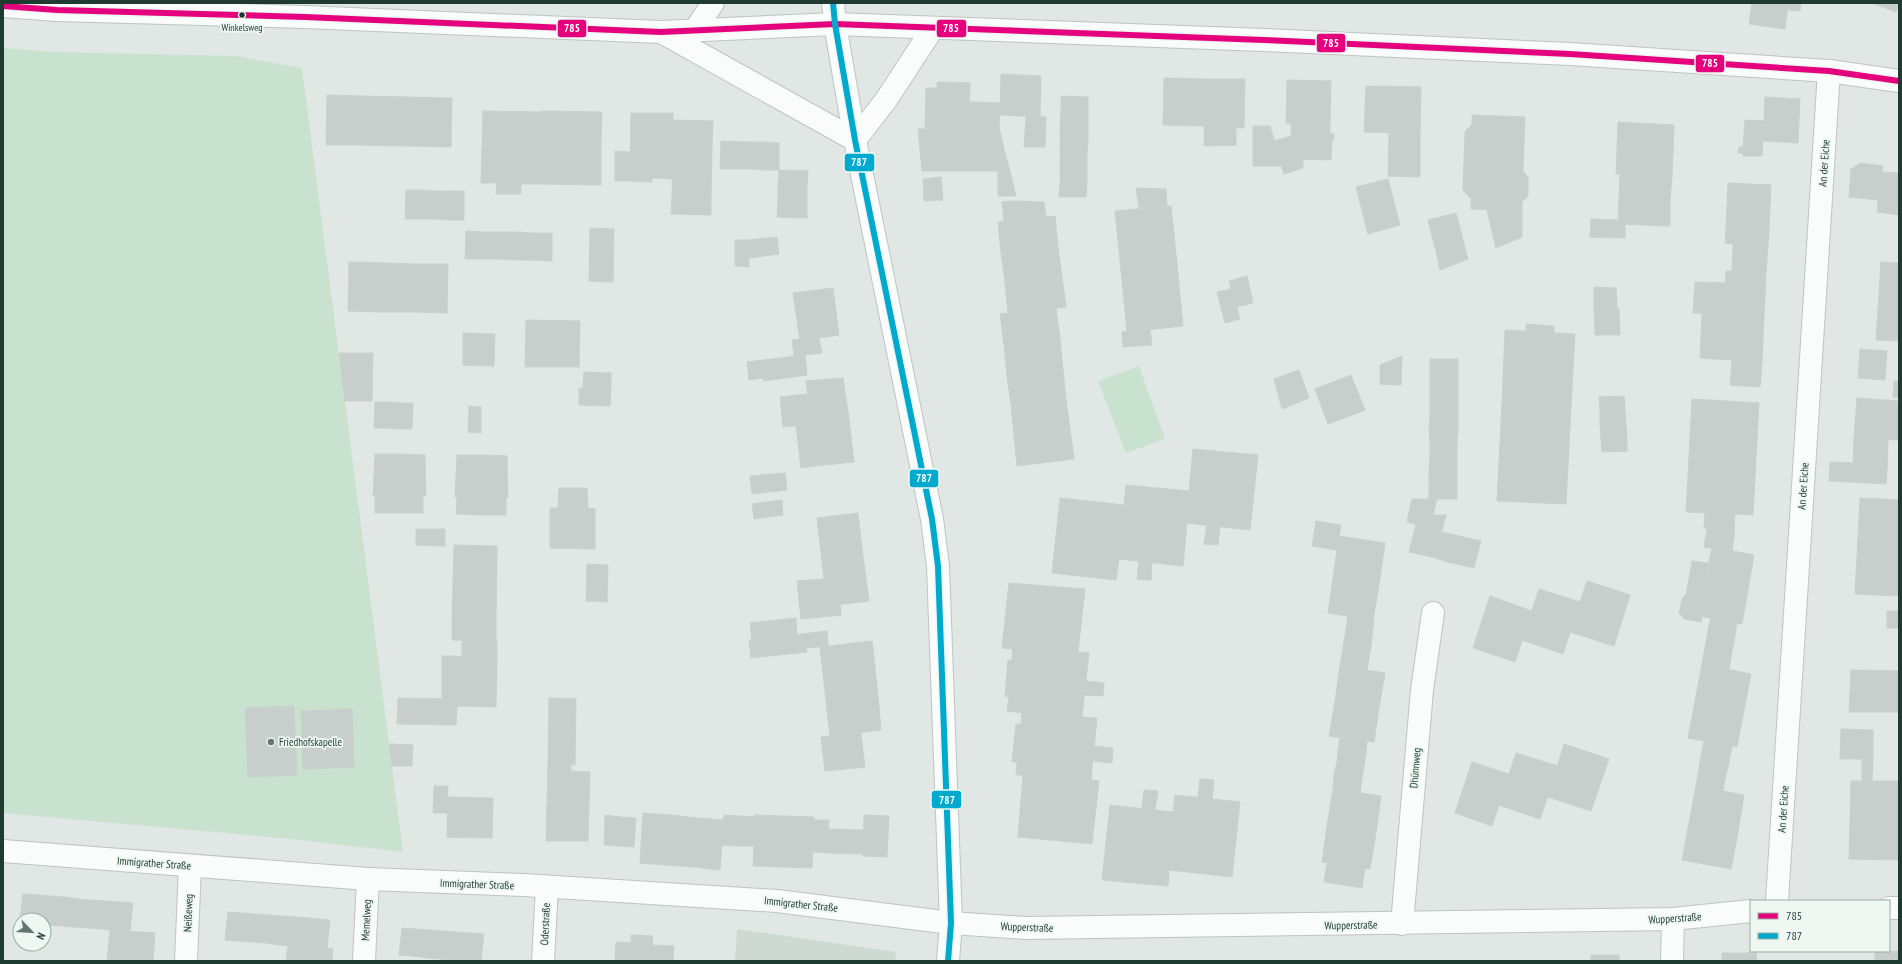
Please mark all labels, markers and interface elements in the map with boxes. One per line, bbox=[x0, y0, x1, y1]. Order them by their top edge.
marker: Winkelsweg bbox=[237, 10, 247, 20]
line badge: 785 bbox=[557, 19, 587, 38]
line badge: 785 bbox=[936, 19, 967, 38]
place label: Winkelsweg bbox=[221, 21, 263, 34]
text: 785 bbox=[564, 21, 580, 35]
text: 785 bbox=[943, 21, 959, 35]
line badge: 785 bbox=[1316, 33, 1346, 53]
text: 785 bbox=[1323, 36, 1339, 50]
line badge: 785 bbox=[1695, 54, 1725, 73]
text: 785 bbox=[1702, 56, 1718, 70]
street label: An der Eiche bbox=[1815, 138, 1833, 187]
line badge: 787 bbox=[844, 153, 875, 172]
text: 787 bbox=[851, 155, 867, 169]
street label: An der Eiche bbox=[1794, 461, 1812, 510]
line badge: 787 bbox=[909, 469, 939, 488]
text: 787 bbox=[916, 471, 932, 485]
place label: Friedhofskapelle bbox=[279, 735, 342, 749]
marker: Friedhofskapelle bbox=[266, 737, 276, 747]
street label: Dhünnweg bbox=[1406, 747, 1424, 789]
street label: An der Eiche bbox=[1774, 784, 1792, 833]
line badge: 787 bbox=[931, 790, 962, 809]
text: 787 bbox=[939, 793, 955, 807]
street label: Immigrather Straße bbox=[116, 853, 192, 873]
street label: Immigrather Straße bbox=[440, 876, 515, 892]
street label: Neißeweg bbox=[180, 893, 196, 932]
street label: Immigrather Straße bbox=[763, 893, 839, 915]
street label: Memelweg bbox=[358, 899, 374, 941]
legend bbox=[1750, 900, 1890, 952]
street label: Oderstraße bbox=[537, 902, 553, 946]
text: 785 bbox=[1786, 908, 1802, 923]
street label: Wupperstraße bbox=[1648, 909, 1702, 927]
north arrow bbox=[12, 912, 52, 952]
street label: Wupperstraße bbox=[1324, 918, 1378, 932]
street label: Wupperstraße bbox=[1000, 919, 1054, 935]
text: 787 bbox=[1786, 928, 1802, 943]
text: N bbox=[33, 931, 49, 942]

